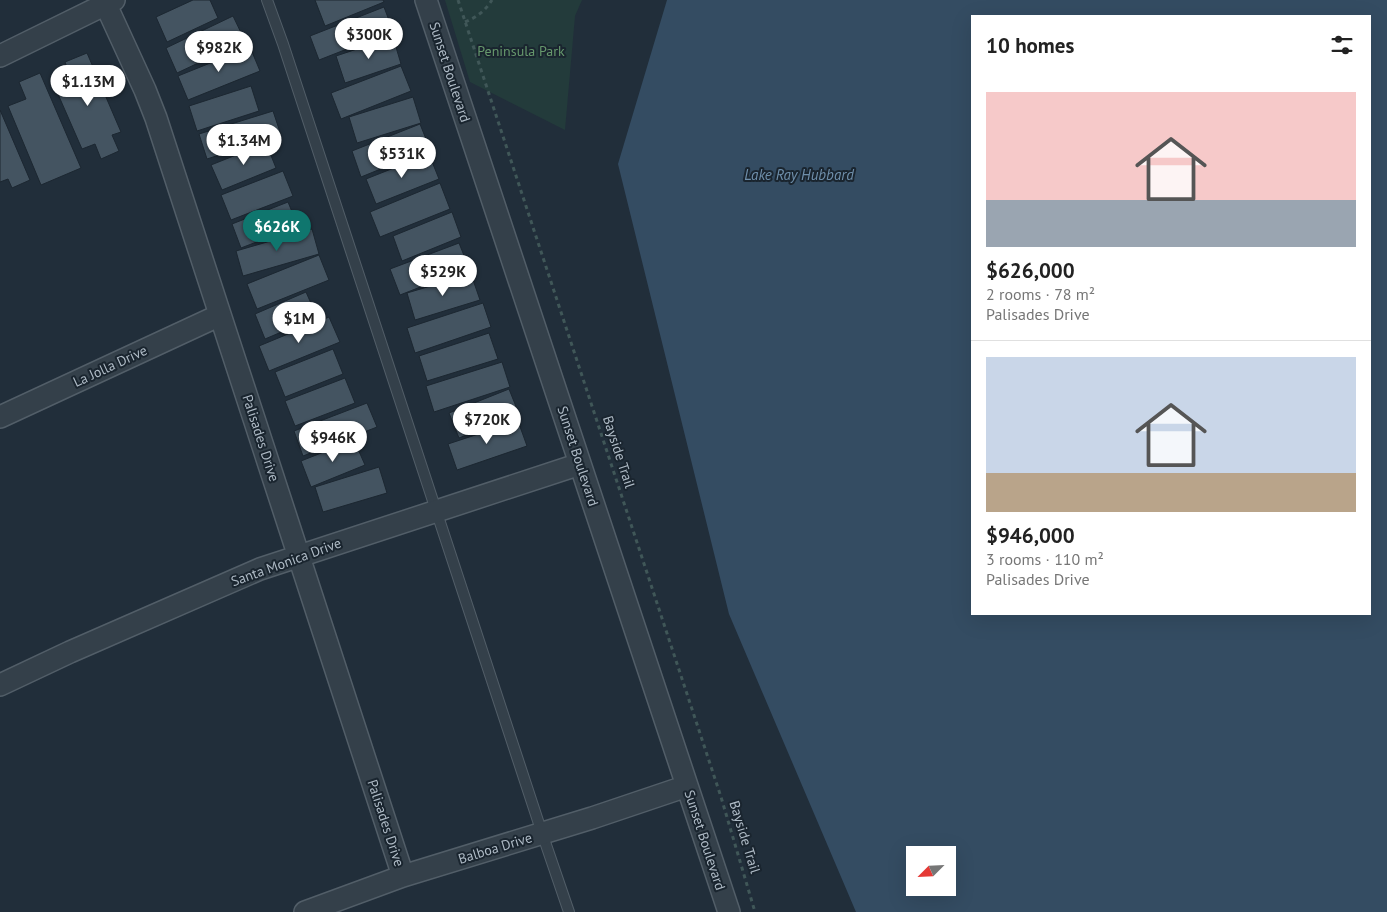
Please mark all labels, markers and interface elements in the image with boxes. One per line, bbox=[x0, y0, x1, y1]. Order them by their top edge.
pin: $300K bbox=[334, 18, 404, 60]
street label: Sunset Boulevard bbox=[425, 20, 475, 124]
text: $300K bbox=[346, 24, 392, 44]
pin: $982K bbox=[184, 30, 254, 73]
icon: filters bbox=[1328, 31, 1356, 59]
text: 10 homes bbox=[986, 32, 1074, 59]
text: $982K bbox=[196, 37, 242, 57]
park label: Peninsula Park bbox=[477, 42, 565, 60]
pin: $1.13M bbox=[47, 64, 129, 107]
text: $1.13M bbox=[61, 71, 115, 91]
pin: $1.34M bbox=[203, 124, 285, 166]
icon: home bbox=[1126, 124, 1216, 214]
text: $1.34M bbox=[217, 130, 271, 150]
pin: $531K bbox=[367, 136, 437, 179]
text: $531K bbox=[379, 143, 425, 163]
water label: Lake Ray Hubbard bbox=[744, 165, 854, 184]
pin: $626K bbox=[242, 210, 312, 252]
text: $626K bbox=[254, 216, 300, 236]
pin: $529K bbox=[408, 254, 478, 297]
text: $626,000 bbox=[986, 257, 1075, 284]
text: $529K bbox=[420, 261, 466, 281]
text: 2 rooms · 78 m² bbox=[986, 284, 1095, 304]
pin: $1M bbox=[275, 302, 323, 344]
text: Palisades Drive bbox=[986, 304, 1090, 324]
text: $1M bbox=[284, 308, 314, 328]
street label: La Jolla Drive bbox=[70, 341, 150, 391]
icon: home bbox=[1126, 390, 1216, 480]
street label: Palisades Drive bbox=[238, 392, 284, 484]
pin: $720K bbox=[452, 402, 522, 445]
street label: Sunset Boulevard bbox=[553, 404, 603, 508]
text: $720K bbox=[464, 409, 510, 429]
street label: Bayside Trail bbox=[599, 414, 639, 490]
pin: $946K bbox=[298, 420, 368, 463]
text: $946K bbox=[310, 427, 356, 447]
text: $946,000 bbox=[986, 522, 1075, 549]
street label: Santa Monica Drive bbox=[229, 534, 343, 590]
text: 3 rooms · 110 m² bbox=[986, 549, 1104, 569]
text: Palisades Drive bbox=[986, 569, 1090, 589]
street label: Palisades Drive bbox=[363, 777, 409, 869]
street label: Sunset Boulevard bbox=[680, 788, 730, 892]
street label: Bayside Trail bbox=[725, 798, 765, 876]
street label: Balboa Drive bbox=[456, 828, 534, 868]
north arrow bbox=[906, 846, 956, 896]
map controls bbox=[906, 846, 956, 896]

